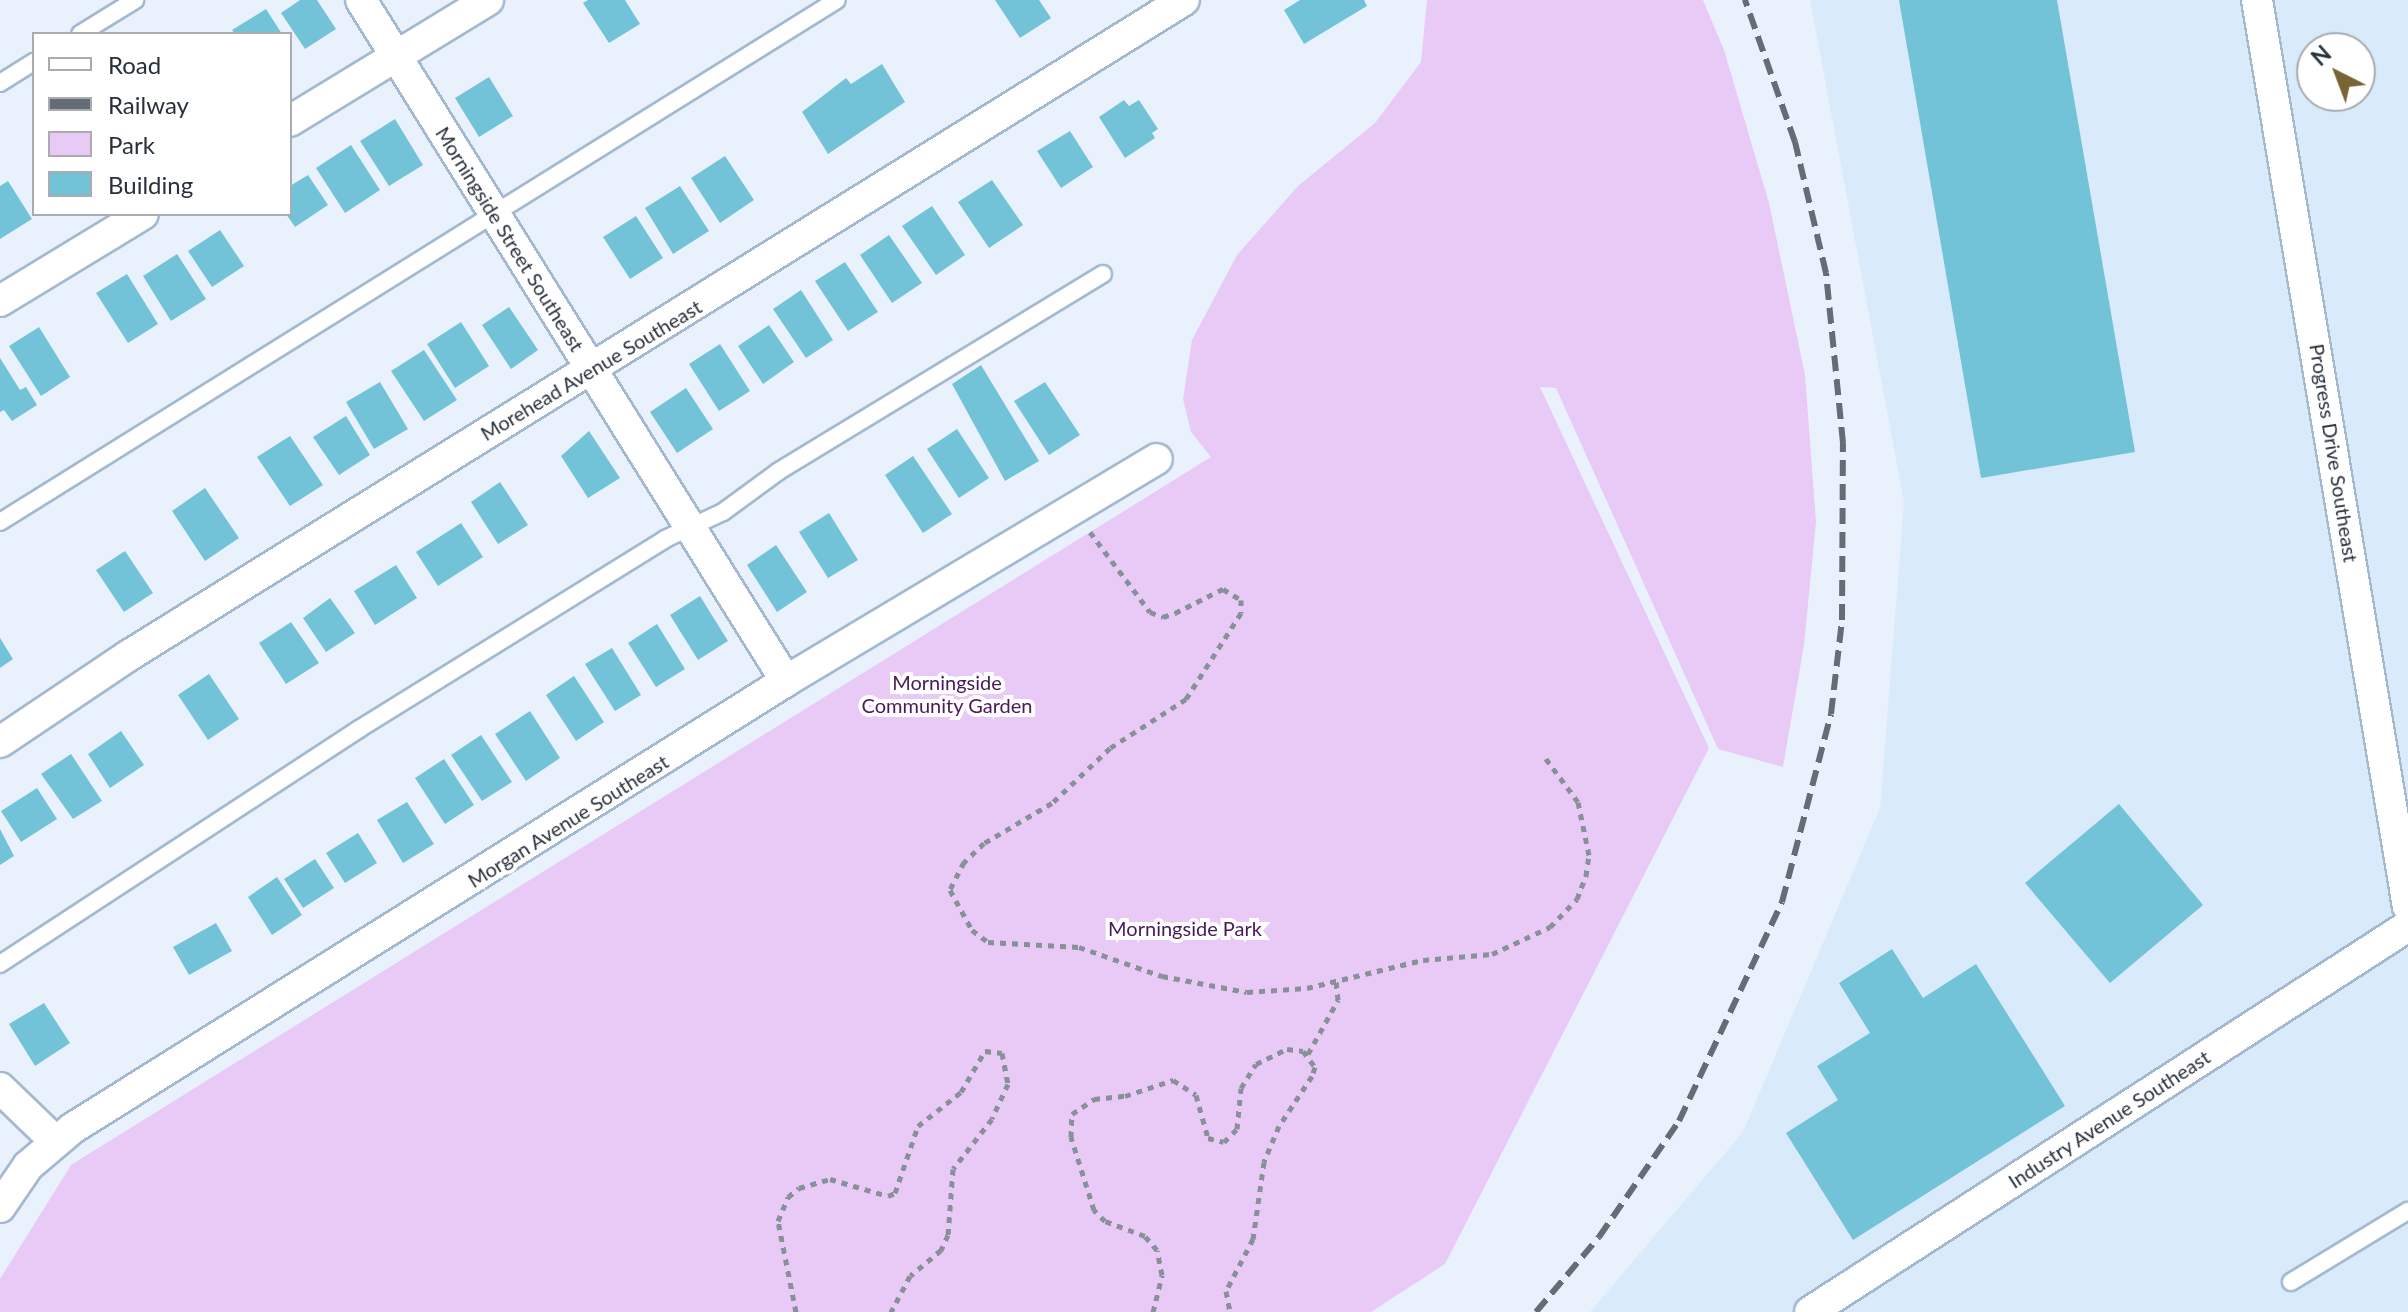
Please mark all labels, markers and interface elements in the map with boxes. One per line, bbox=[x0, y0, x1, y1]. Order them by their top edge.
legend bbox=[32, 32, 292, 216]
north arrow bbox=[2296, 32, 2376, 112]
text: N bbox=[2306, 40, 2336, 71]
text: Road bbox=[108, 50, 161, 79]
text: Railway bbox=[108, 90, 189, 119]
street label: Morningside Street Southeast bbox=[431, 122, 589, 356]
text: Park bbox=[108, 130, 155, 159]
text: Building bbox=[108, 170, 193, 199]
street label: Morehead Avenue Southeast bbox=[476, 294, 706, 446]
street label: Progress Drive Southeast bbox=[2305, 342, 2363, 564]
park label: Morningside Community Garden bbox=[861, 670, 1033, 717]
street label: Morgan Avenue Southeast bbox=[463, 749, 673, 893]
park label: Morningside Park bbox=[1108, 916, 1262, 940]
street label: Industry Avenue Southeast bbox=[2003, 1044, 2215, 1194]

